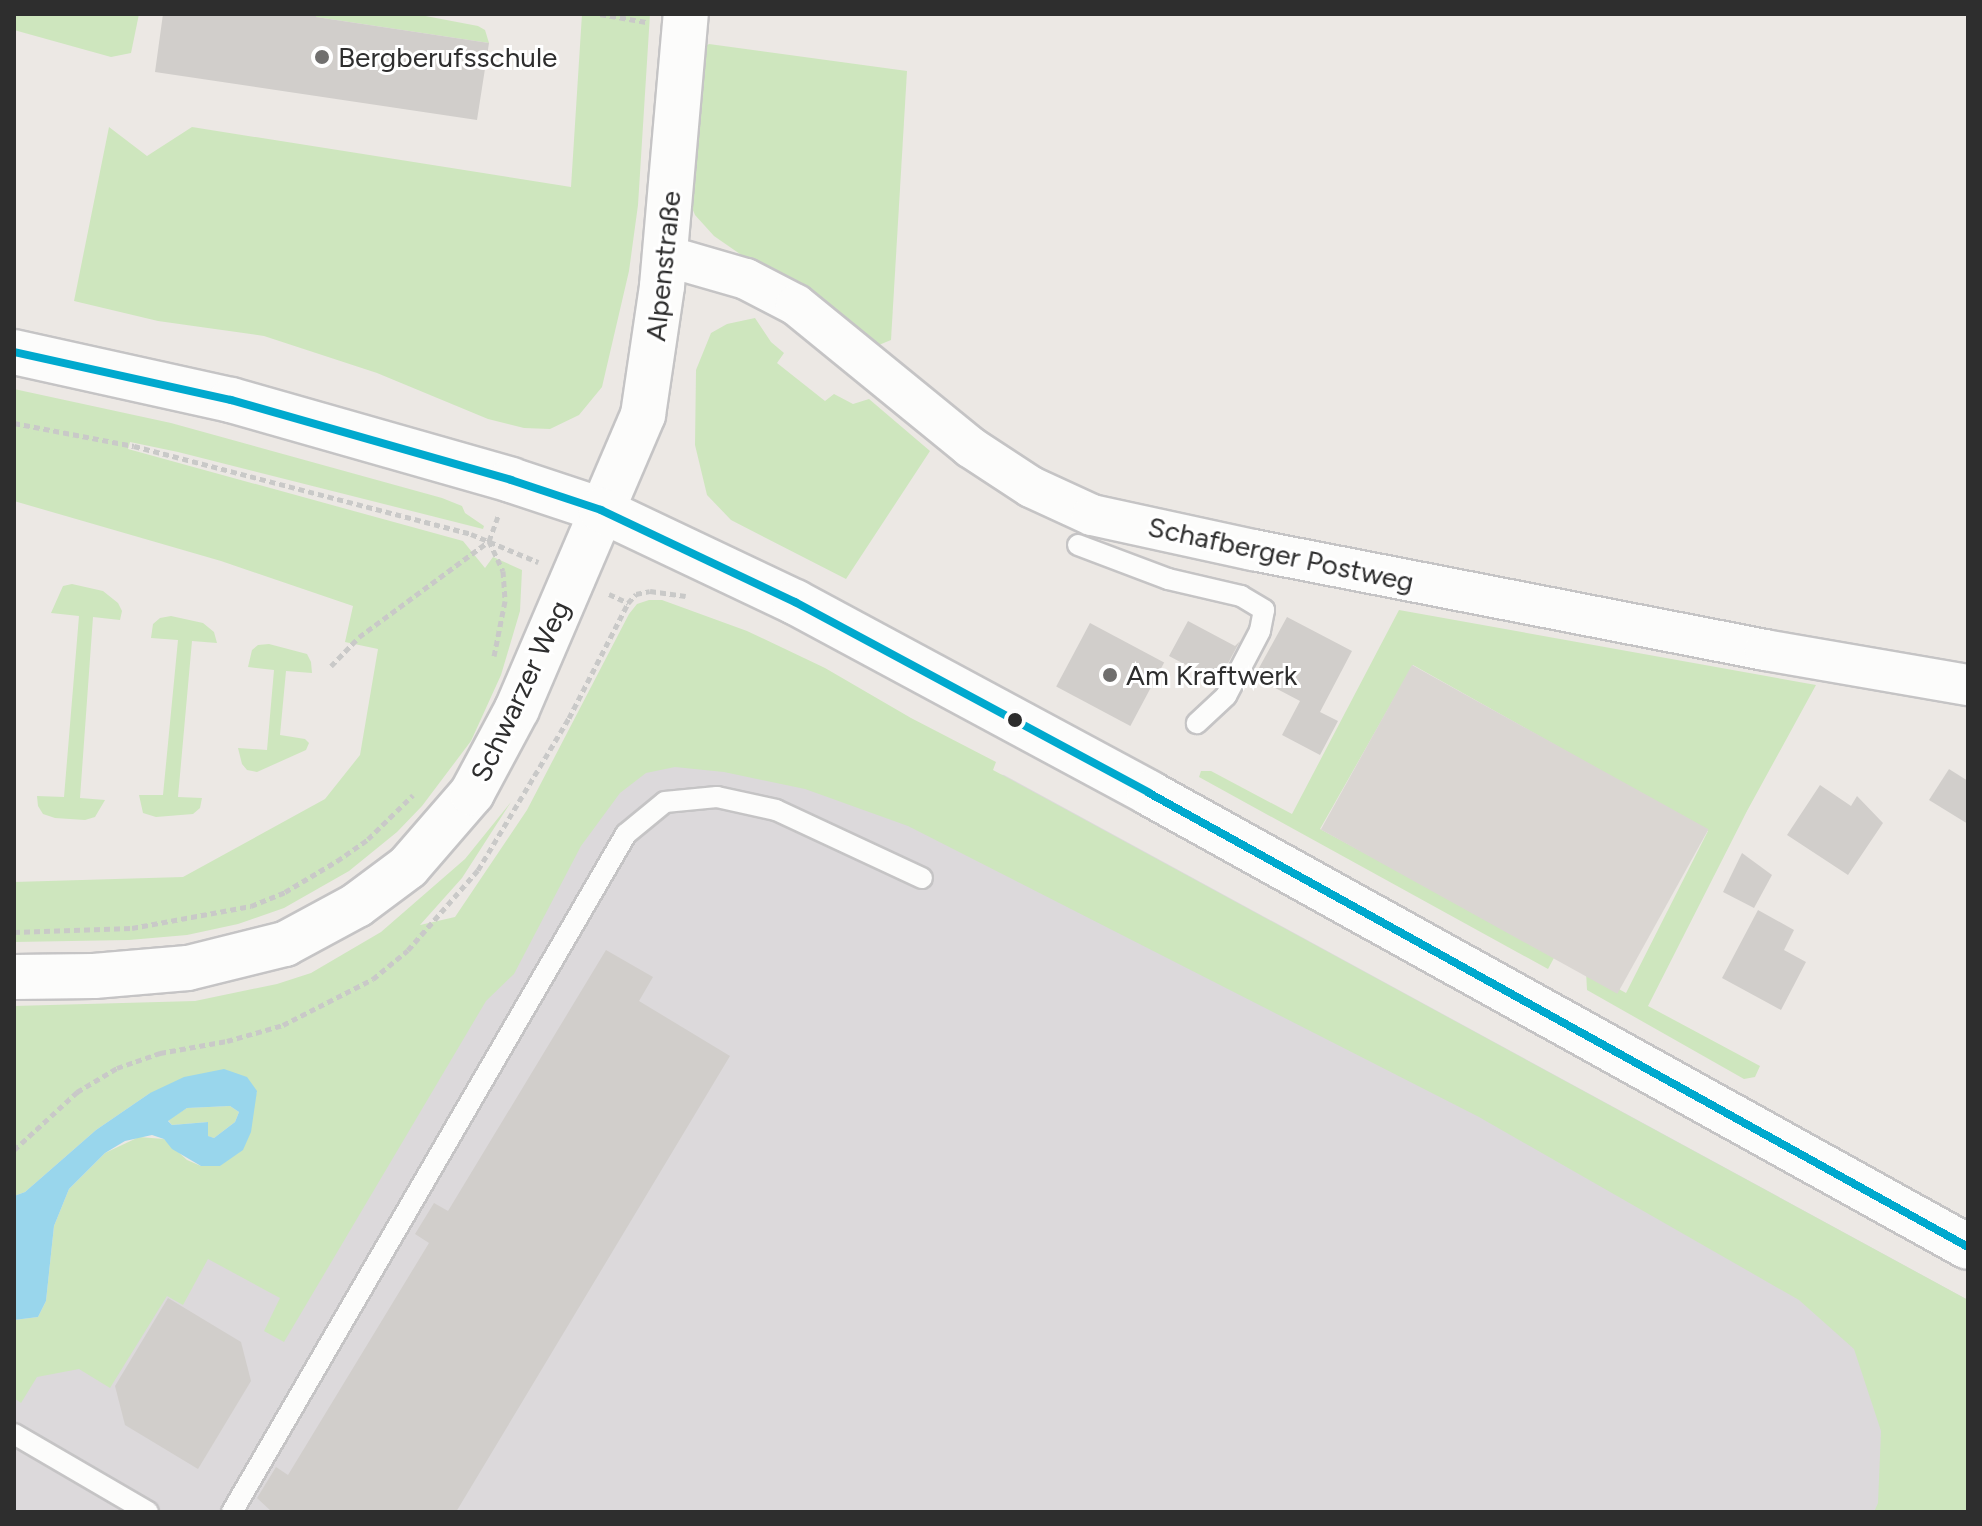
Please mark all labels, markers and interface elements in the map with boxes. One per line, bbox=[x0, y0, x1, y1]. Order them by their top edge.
place label: Bergberufsschule bbox=[338, 40, 557, 74]
marker: Bergberufsschule bbox=[313, 48, 331, 66]
street label: Alpenstraße bbox=[638, 189, 688, 343]
street label: Schafberger Postweg bbox=[1145, 509, 1417, 599]
street label: Schwarzer Weg bbox=[463, 595, 577, 787]
place label: Am Kraftwerk bbox=[1126, 658, 1297, 692]
marker: Am Kraftwerk bbox=[1101, 666, 1119, 684]
unlabelled marker bbox=[1007, 712, 1023, 728]

